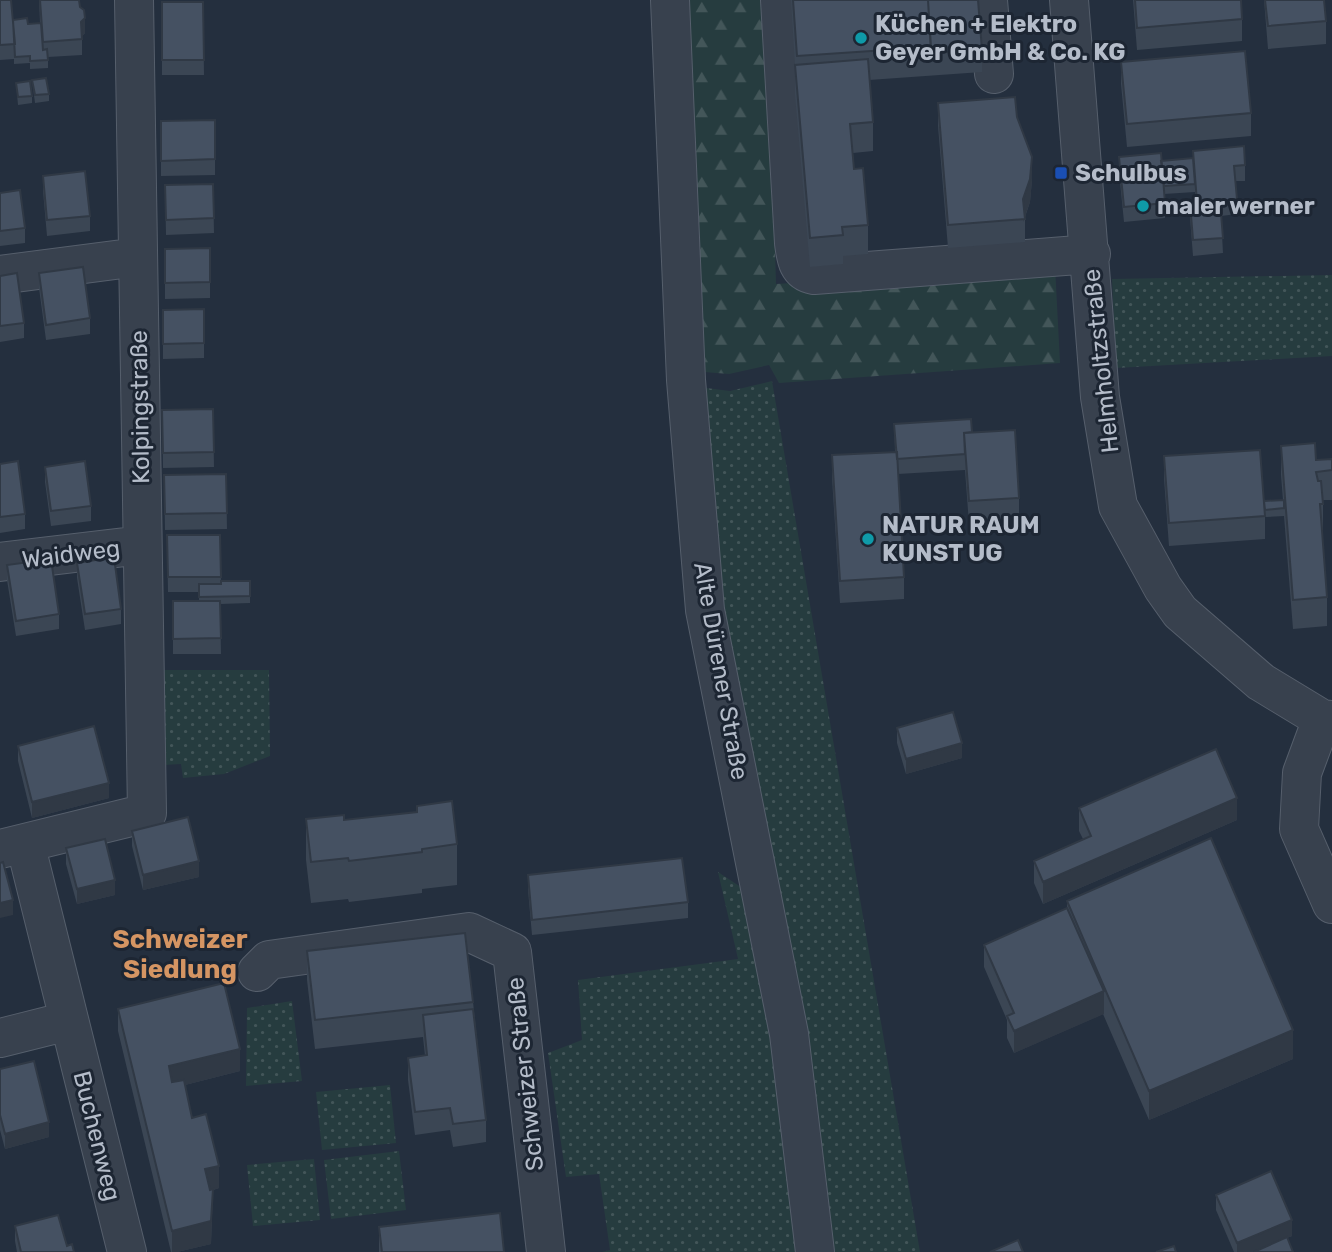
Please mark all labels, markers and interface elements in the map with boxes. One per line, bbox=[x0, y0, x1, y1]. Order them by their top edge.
place label: Küchen + Elektro Geyer GmbH & Co. KG bbox=[875, 10, 1126, 66]
marker: Küchen + Elektro Geyer GmbH & Co. KG bbox=[853, 30, 869, 46]
place label: Schulbus bbox=[1075, 159, 1187, 187]
marker: Schulbus bbox=[1053, 165, 1069, 181]
place label: maler werner bbox=[1157, 192, 1315, 220]
marker: maler werner bbox=[1135, 198, 1151, 214]
street label: Helmholtzstraße bbox=[1077, 268, 1125, 454]
street label: Kolpingstraße bbox=[125, 330, 155, 484]
place label: NATUR RAUM KUNST UG bbox=[882, 511, 1040, 567]
marker: NATUR RAUM KUNST UG bbox=[860, 531, 876, 547]
street label: Waidweg bbox=[20, 534, 122, 574]
street label: Alte Dürener Straße bbox=[688, 560, 754, 782]
district label: Schweizer Siedlung bbox=[113, 924, 248, 985]
street label: Schweizer Straße bbox=[501, 976, 549, 1172]
street label: Buchenweg bbox=[67, 1068, 127, 1204]

